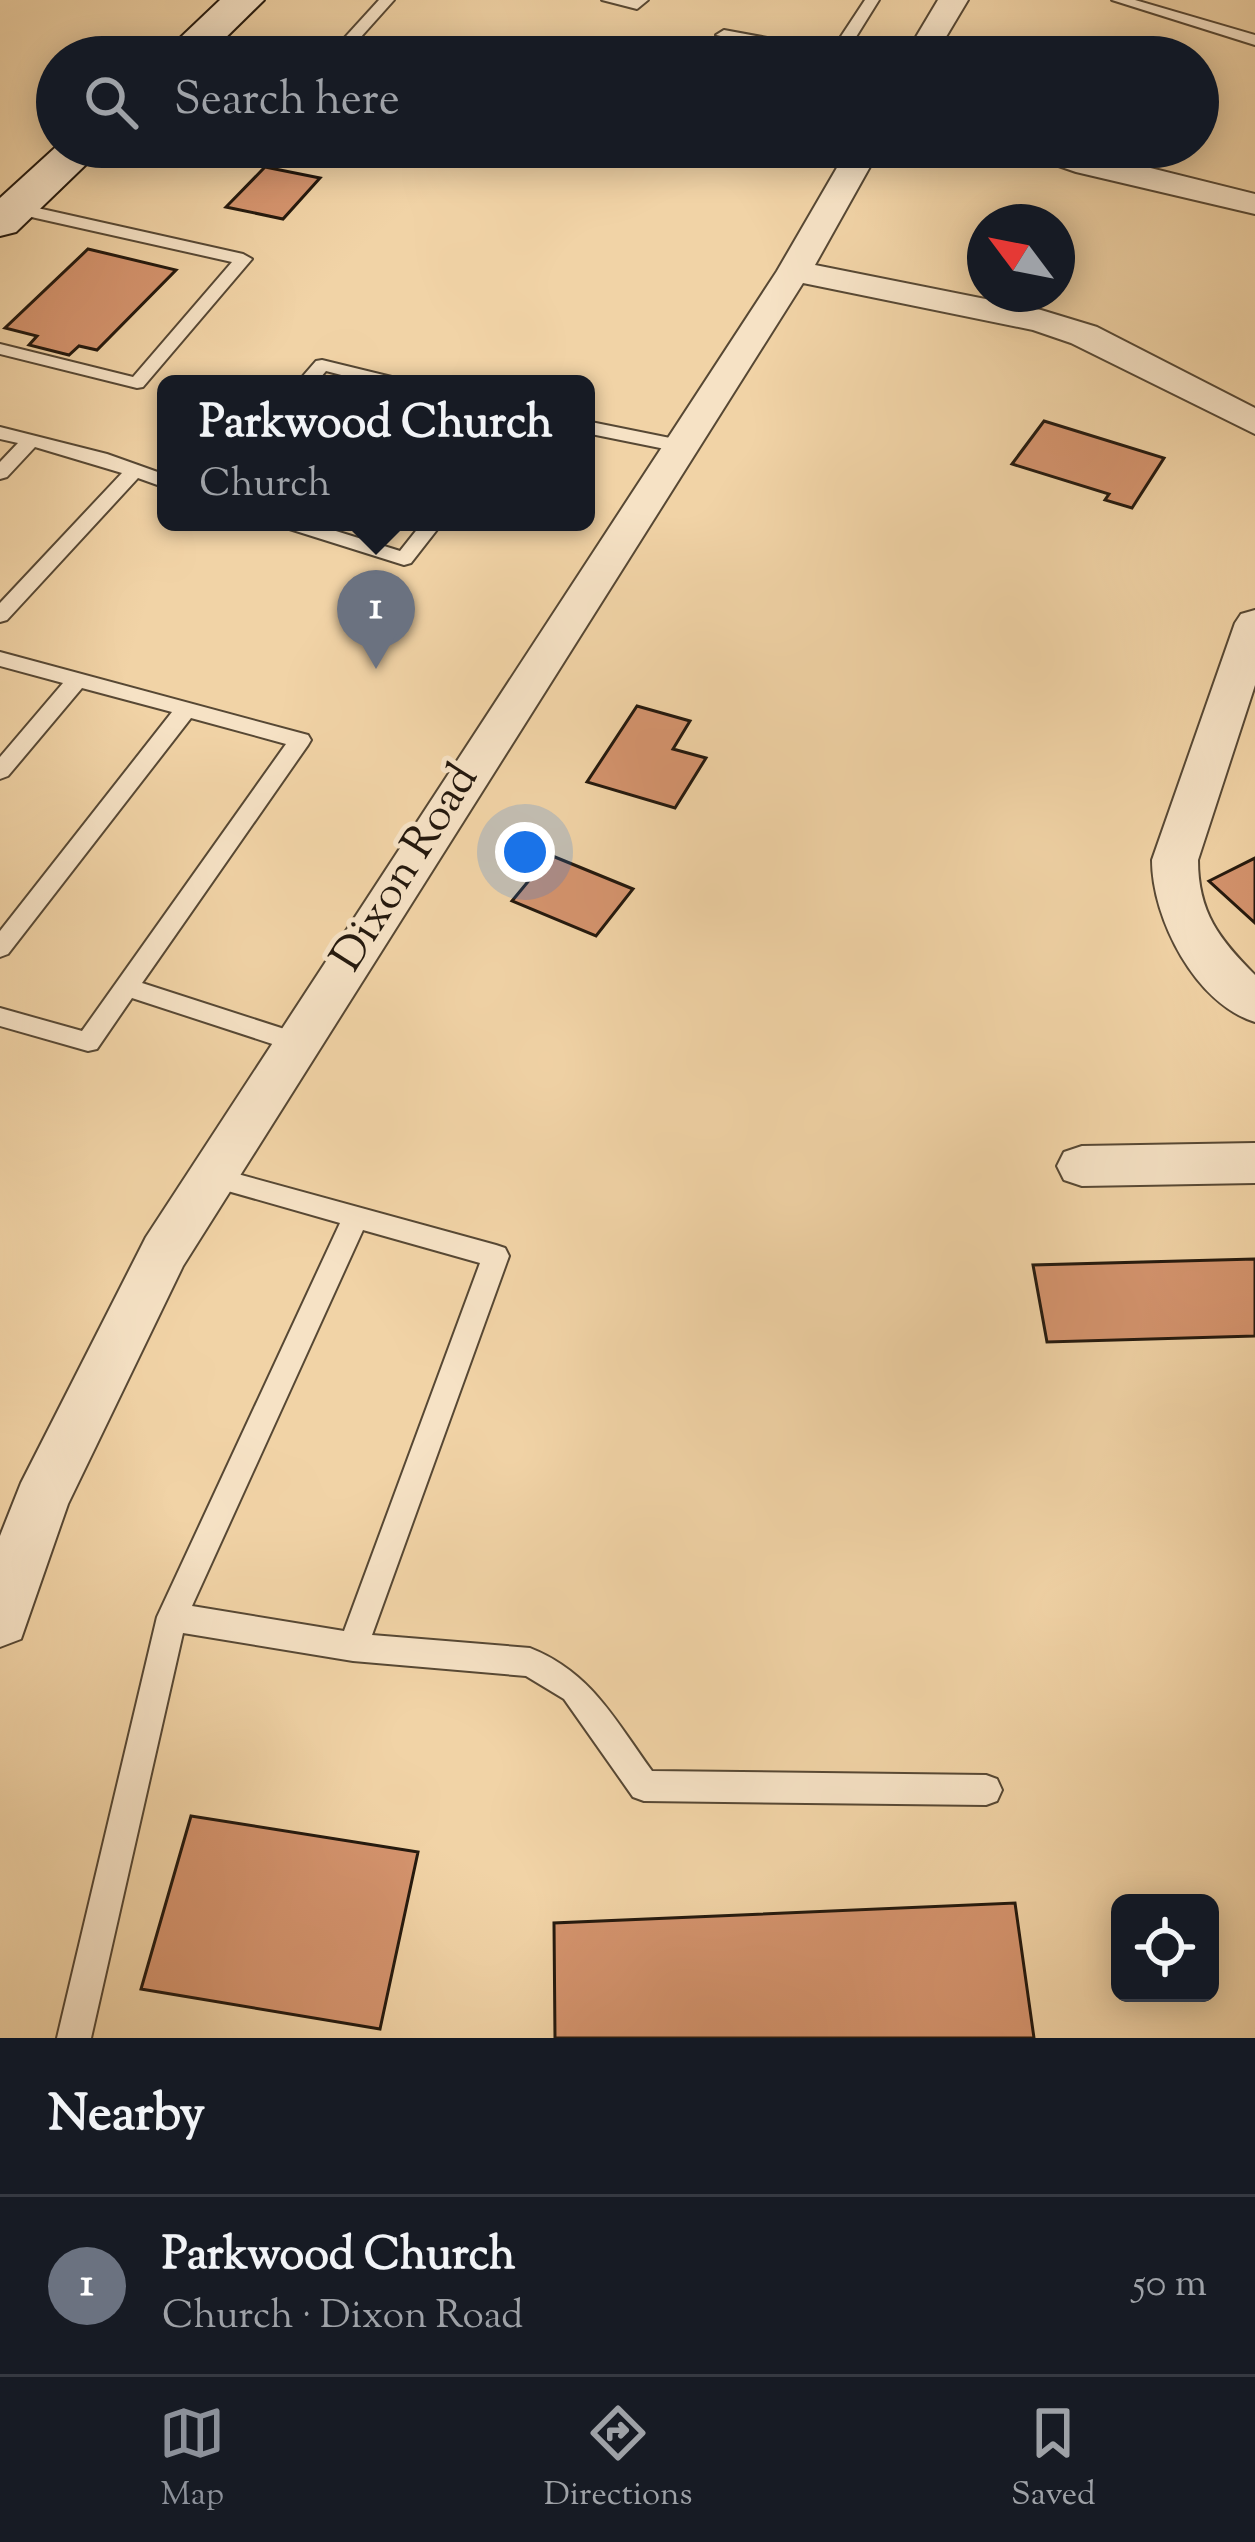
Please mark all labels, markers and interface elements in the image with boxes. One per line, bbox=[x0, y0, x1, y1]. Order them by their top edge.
search box bbox=[36, 36, 1219, 168]
icon: search bbox=[78, 69, 144, 135]
text: Search here bbox=[174, 70, 400, 135]
north arrow bbox=[967, 204, 1075, 312]
popup bbox=[157, 375, 595, 531]
text: Parkwood Church bbox=[199, 393, 553, 458]
text: Church bbox=[199, 458, 331, 514]
pin: 1 bbox=[337, 570, 415, 669]
street label: Dixon Road bbox=[317, 752, 497, 986]
your location bbox=[495, 822, 555, 882]
map controls bbox=[1111, 1894, 1219, 2002]
button: locate bbox=[1111, 1894, 1219, 2002]
text: Nearby bbox=[48, 2080, 205, 2153]
text: Parkwood Church bbox=[162, 2225, 515, 2290]
text: 1 bbox=[80, 2258, 94, 2314]
text: 50 m bbox=[1132, 2258, 1207, 2314]
text: Church · Dixon Road bbox=[162, 2290, 523, 2346]
tab: Map bbox=[159, 2400, 225, 2520]
tab: Directions bbox=[544, 2400, 693, 2520]
tab: Saved bbox=[1011, 2400, 1096, 2520]

